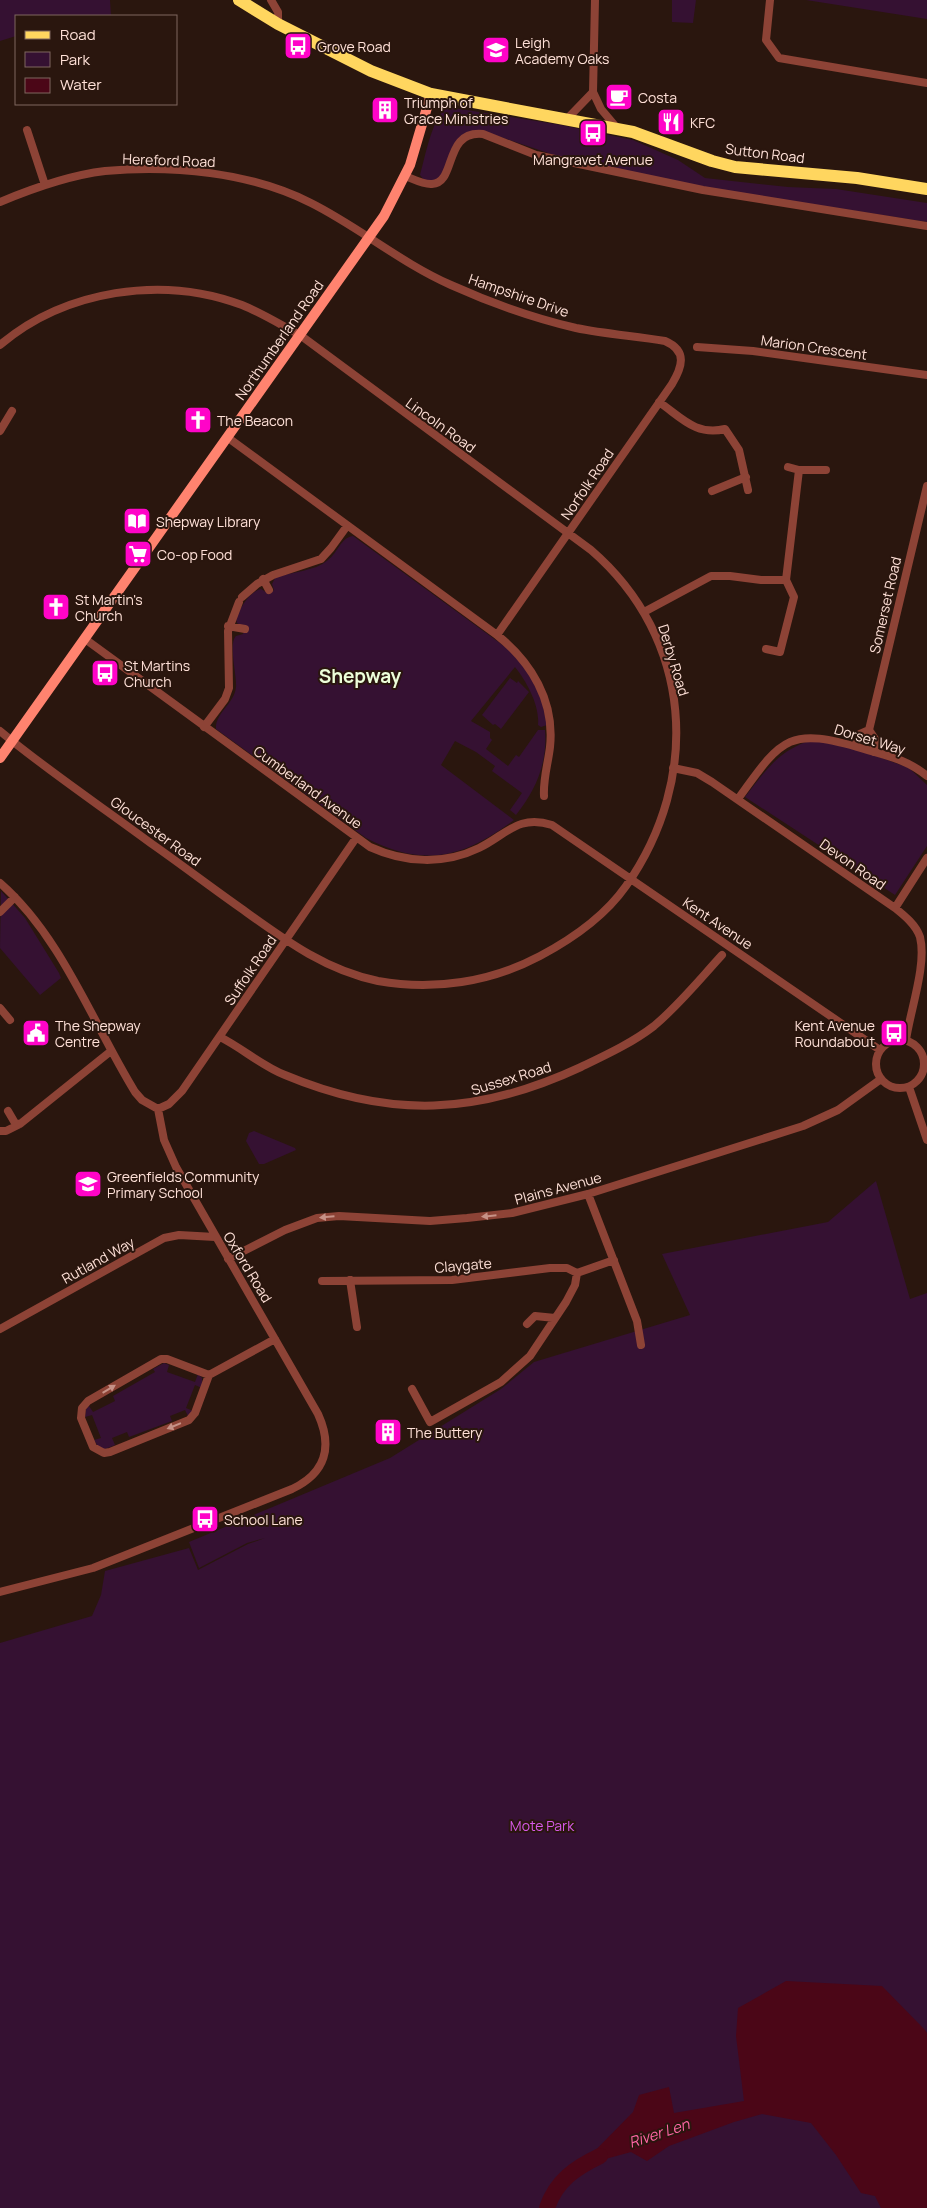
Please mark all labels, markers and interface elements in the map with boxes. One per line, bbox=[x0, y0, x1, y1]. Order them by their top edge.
legend bbox=[15, 15, 178, 105]
text: Road bbox=[60, 24, 96, 45]
bus stop icon: Grove Road bbox=[283, 31, 313, 61]
place label: Leigh Academy Oaks bbox=[515, 33, 609, 68]
school or university icon: Leigh Academy Oaks bbox=[481, 35, 511, 65]
place label: Grove Road bbox=[317, 37, 391, 56]
text: Park bbox=[60, 49, 90, 70]
text: Water bbox=[60, 74, 102, 95]
cafe icon: Costa bbox=[604, 82, 634, 112]
place label: Costa bbox=[638, 88, 677, 107]
place label: Triumph of Grace Ministries bbox=[404, 93, 508, 128]
building icon: Triumph of Grace Ministries bbox=[370, 95, 400, 125]
restaurant icon: KFC bbox=[656, 107, 686, 137]
place label: KFC bbox=[690, 113, 715, 132]
bus stop icon: Mangravet Avenue bbox=[578, 118, 608, 148]
street label: Sutton Road bbox=[724, 139, 806, 167]
street label: Hereford Road bbox=[122, 149, 216, 171]
place label: Mangravet Avenue bbox=[533, 150, 653, 169]
street label: Hampshire Drive bbox=[466, 269, 572, 321]
street label: Northumberland Road bbox=[230, 276, 328, 404]
street label: Marion Crescent bbox=[760, 330, 869, 364]
street label: Lincoln Road bbox=[402, 393, 480, 457]
church icon: The Beacon bbox=[183, 405, 213, 435]
place label: The Beacon bbox=[217, 411, 293, 430]
street label: Norfolk Road bbox=[556, 445, 618, 523]
library icon: Shepway Library bbox=[122, 506, 152, 536]
place label: Shepway Library bbox=[156, 512, 261, 531]
supermarket icon: Co-op Food bbox=[123, 539, 153, 569]
place label: Co-op Food bbox=[157, 545, 232, 564]
street label: Somerset Road bbox=[865, 555, 905, 655]
place label: St Martin's Church bbox=[75, 590, 142, 625]
church icon: St Martin's Church bbox=[41, 592, 71, 622]
street label: Derby Road bbox=[654, 622, 694, 698]
place label: St Martins Church bbox=[124, 656, 190, 691]
bus stop icon: St Martins Church bbox=[90, 658, 120, 688]
district label: Shepway bbox=[319, 663, 402, 689]
street label: Dorset Way bbox=[832, 719, 909, 759]
street label: Cumberland Avenue bbox=[250, 741, 366, 833]
street label: Gloucester Road bbox=[107, 792, 205, 870]
street label: Devon Road bbox=[816, 834, 890, 894]
street label: Kent Avenue bbox=[679, 893, 757, 953]
street label: Suffolk Road bbox=[220, 931, 280, 1009]
place label: The Shepway Centre bbox=[55, 1016, 141, 1051]
place label: Kent Avenue Roundabout bbox=[795, 1016, 875, 1051]
public building icon: The Shepway Centre bbox=[21, 1018, 51, 1048]
bus stop icon: Kent Avenue Roundabout bbox=[879, 1018, 909, 1048]
street label: Sussex Road bbox=[469, 1057, 553, 1099]
place label: Greenfields Community Primary School bbox=[107, 1167, 260, 1202]
street label: Plains Avenue bbox=[512, 1167, 604, 1209]
school or university icon: Greenfields Community Primary School bbox=[73, 1169, 103, 1199]
one-way arrow bbox=[481, 1212, 497, 1220]
one-way arrow bbox=[319, 1213, 335, 1221]
street label: Oxford Road bbox=[219, 1228, 277, 1306]
street label: Rutland Way bbox=[58, 1232, 138, 1288]
street label: Claygate bbox=[434, 1253, 492, 1277]
one-way arrow bbox=[103, 1384, 116, 1393]
building icon: The Buttery bbox=[373, 1417, 403, 1447]
one-way arrow bbox=[166, 1422, 181, 1430]
place label: The Buttery bbox=[407, 1423, 483, 1442]
bus stop icon: School Lane bbox=[190, 1504, 220, 1534]
place label: School Lane bbox=[224, 1510, 303, 1529]
park label: Mote Park bbox=[510, 1816, 575, 1835]
water label: River Len bbox=[626, 2113, 693, 2153]

